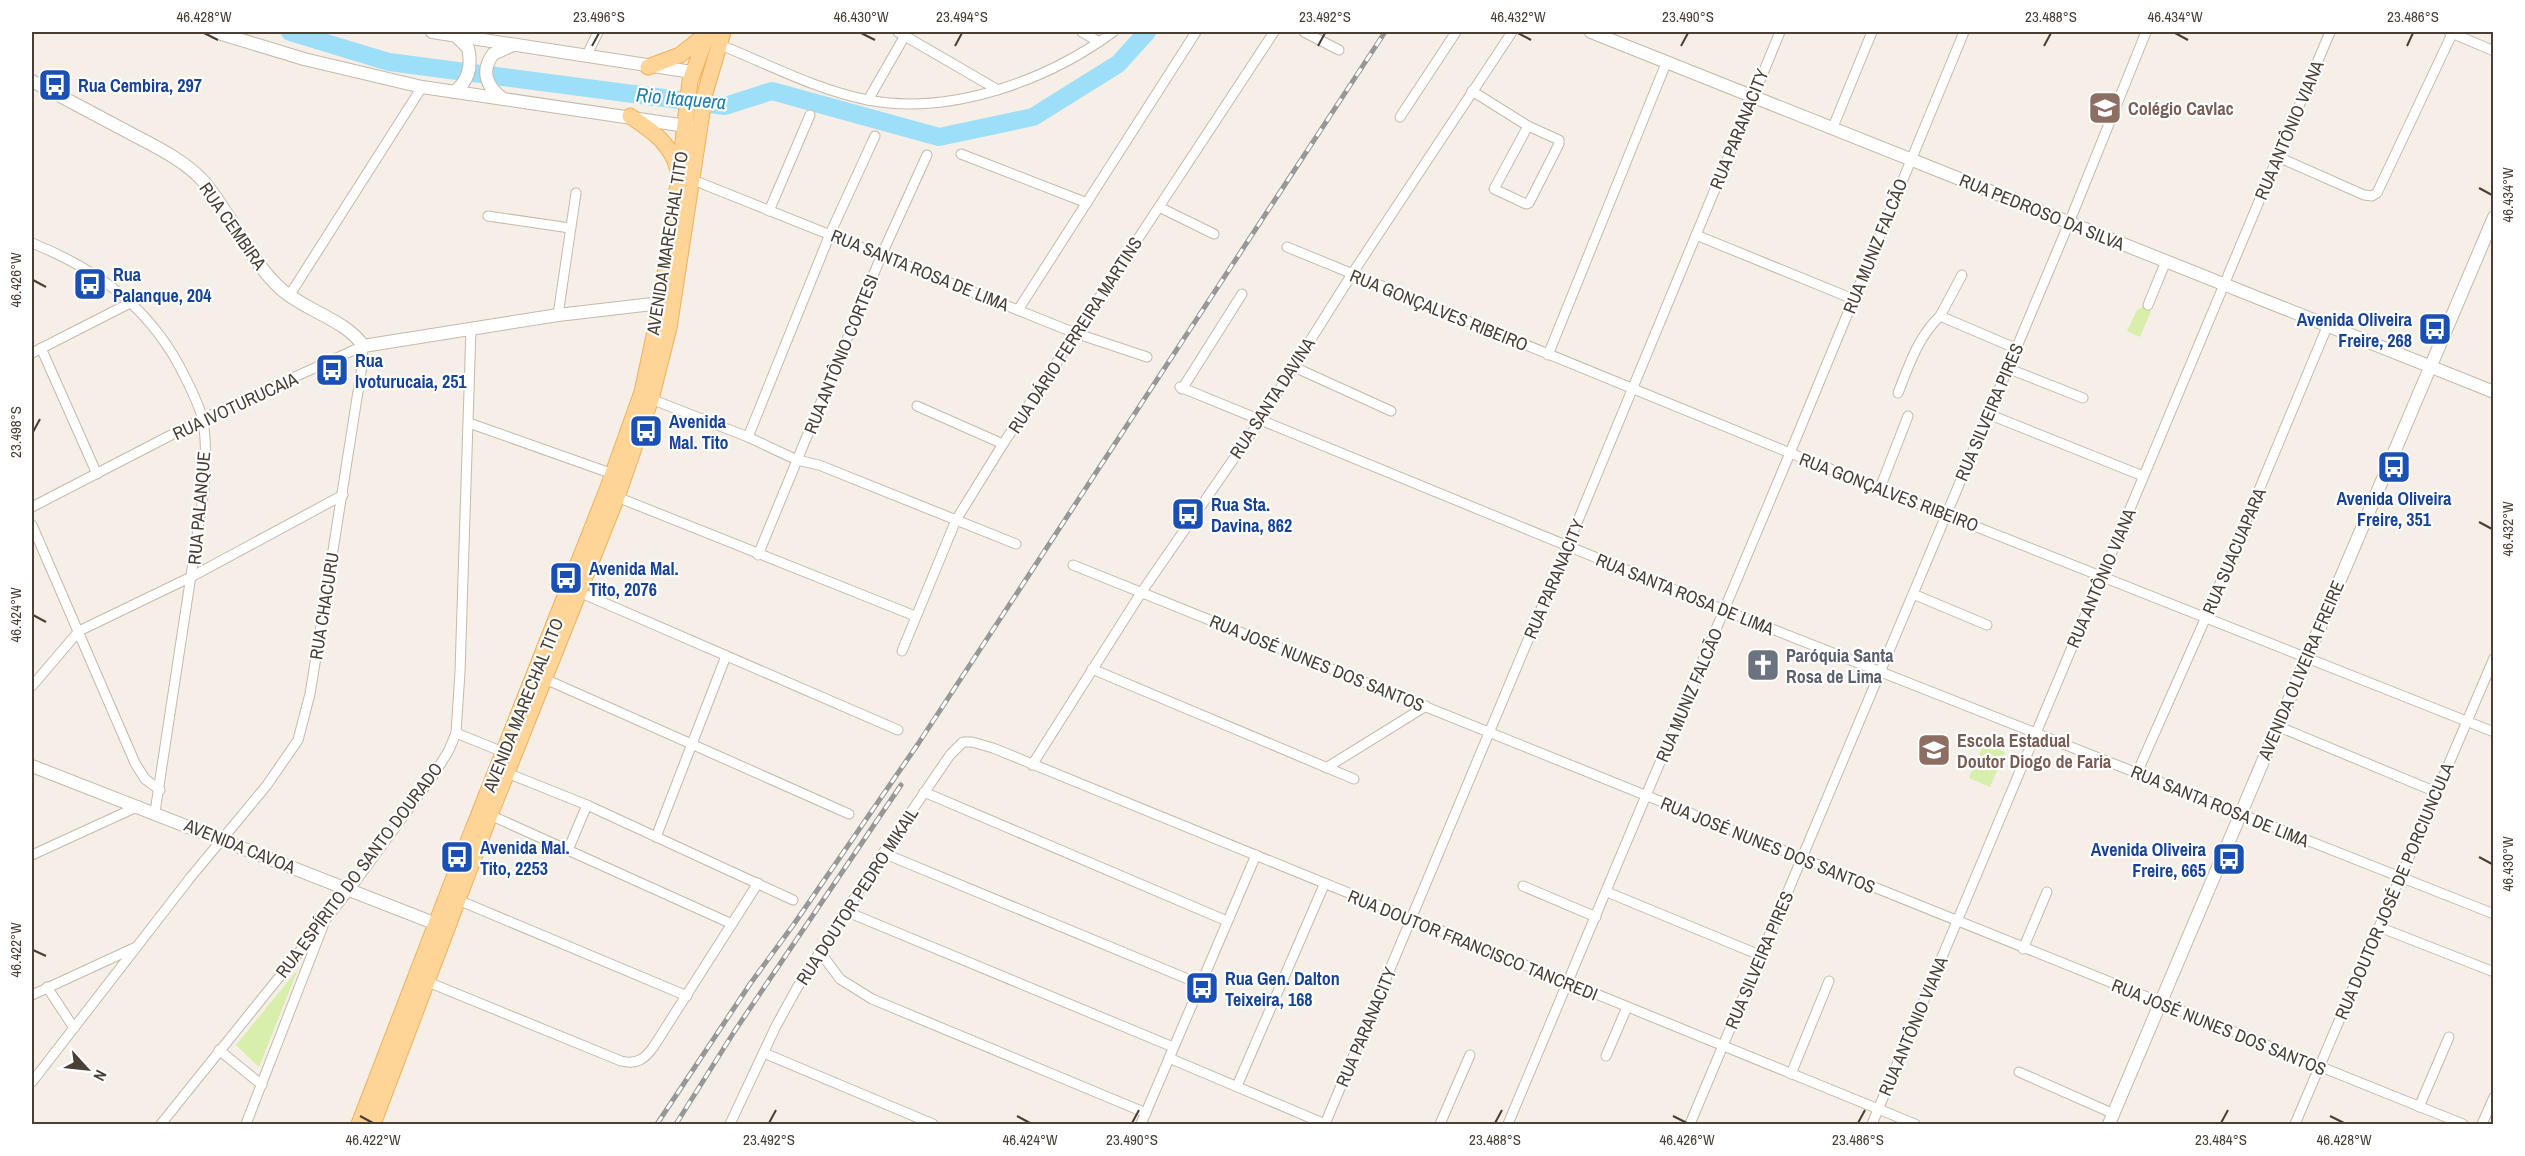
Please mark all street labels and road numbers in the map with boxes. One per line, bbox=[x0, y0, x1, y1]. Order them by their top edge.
street label: RUA ANTÔNIO VIANA bbox=[2248, 56, 2330, 203]
street label: RUA PARANACITY bbox=[1703, 65, 1775, 193]
street label: AVENIDA MARECHAL TITO bbox=[640, 149, 694, 338]
street label: RUA PEDROSO DA SILVA bbox=[1956, 167, 2128, 257]
street label: RUA MUNIZ FALCÃO bbox=[1837, 175, 1913, 317]
street label: RUA CEMBIRA bbox=[194, 177, 272, 275]
street label: RUA SANTA ROSA DE LIMA bbox=[827, 223, 1013, 317]
street label: RUA DÁRIO FERREIRA MARTINS bbox=[1002, 232, 1148, 438]
street label: RUA GONÇALVES RIBEIRO bbox=[1346, 263, 1532, 357]
street label: RUA ANTÔNIO CORTESI bbox=[798, 270, 884, 438]
street label: RUA SANTA DAVINA bbox=[1223, 332, 1321, 463]
street label: RUA SILVEIRA PIRES bbox=[1949, 339, 2029, 485]
street label: RUA IVOTURUCAIA bbox=[168, 366, 302, 446]
street label: RUA GONÇALVES RIBEIRO bbox=[1796, 446, 1982, 538]
street label: RUA PALANQUE bbox=[182, 450, 216, 566]
street label: RUA SUACUAPARA bbox=[2196, 484, 2272, 618]
street label: RUA ANTÔNIO VIANA bbox=[2060, 504, 2142, 651]
street label: RUA PARANACITY bbox=[1518, 515, 1591, 643]
street label: RUA SANTA ROSA DE LIMA bbox=[1592, 547, 1778, 641]
street label: RUA CHACURU bbox=[303, 551, 345, 661]
street label: AVENIDA OLIVEIRA FREIRE bbox=[2251, 577, 2350, 764]
street label: RUA JOSÉ NUNES DOS SANTOS bbox=[1206, 608, 1428, 718]
street label: AVENIDA MARECHAL TITO bbox=[476, 614, 569, 797]
street label: RUA MUNIZ FALCÃO bbox=[1649, 624, 1729, 766]
street label: RUA ESPÍRITO DO SANTO DOURADO bbox=[270, 757, 448, 983]
street label: RUA SANTA ROSA DE LIMA bbox=[2127, 759, 2313, 853]
street label: RUA DOUTOR JOSÉ DE PORCIUNCULA bbox=[2328, 759, 2460, 1023]
street label: RUA JOSÉ NUNES DOS SANTOS bbox=[1657, 790, 1879, 900]
street label: RUA DOUTOR PEDRO MIKAIL bbox=[790, 802, 924, 990]
street label: AVENIDA CAVOA bbox=[180, 812, 299, 880]
street label: RUA DOUTOR FRANCISCO TANCREDI bbox=[1344, 883, 1602, 1007]
street label: RUA SILVEIRA PIRES bbox=[1719, 887, 1799, 1033]
street label: RUA ANTÔNIO VIANA bbox=[1872, 952, 1954, 1099]
street label: RUA PARANACITY bbox=[1330, 963, 1403, 1091]
street label: RUA JOSÉ NUNES DOS SANTOS bbox=[2108, 972, 2330, 1082]

